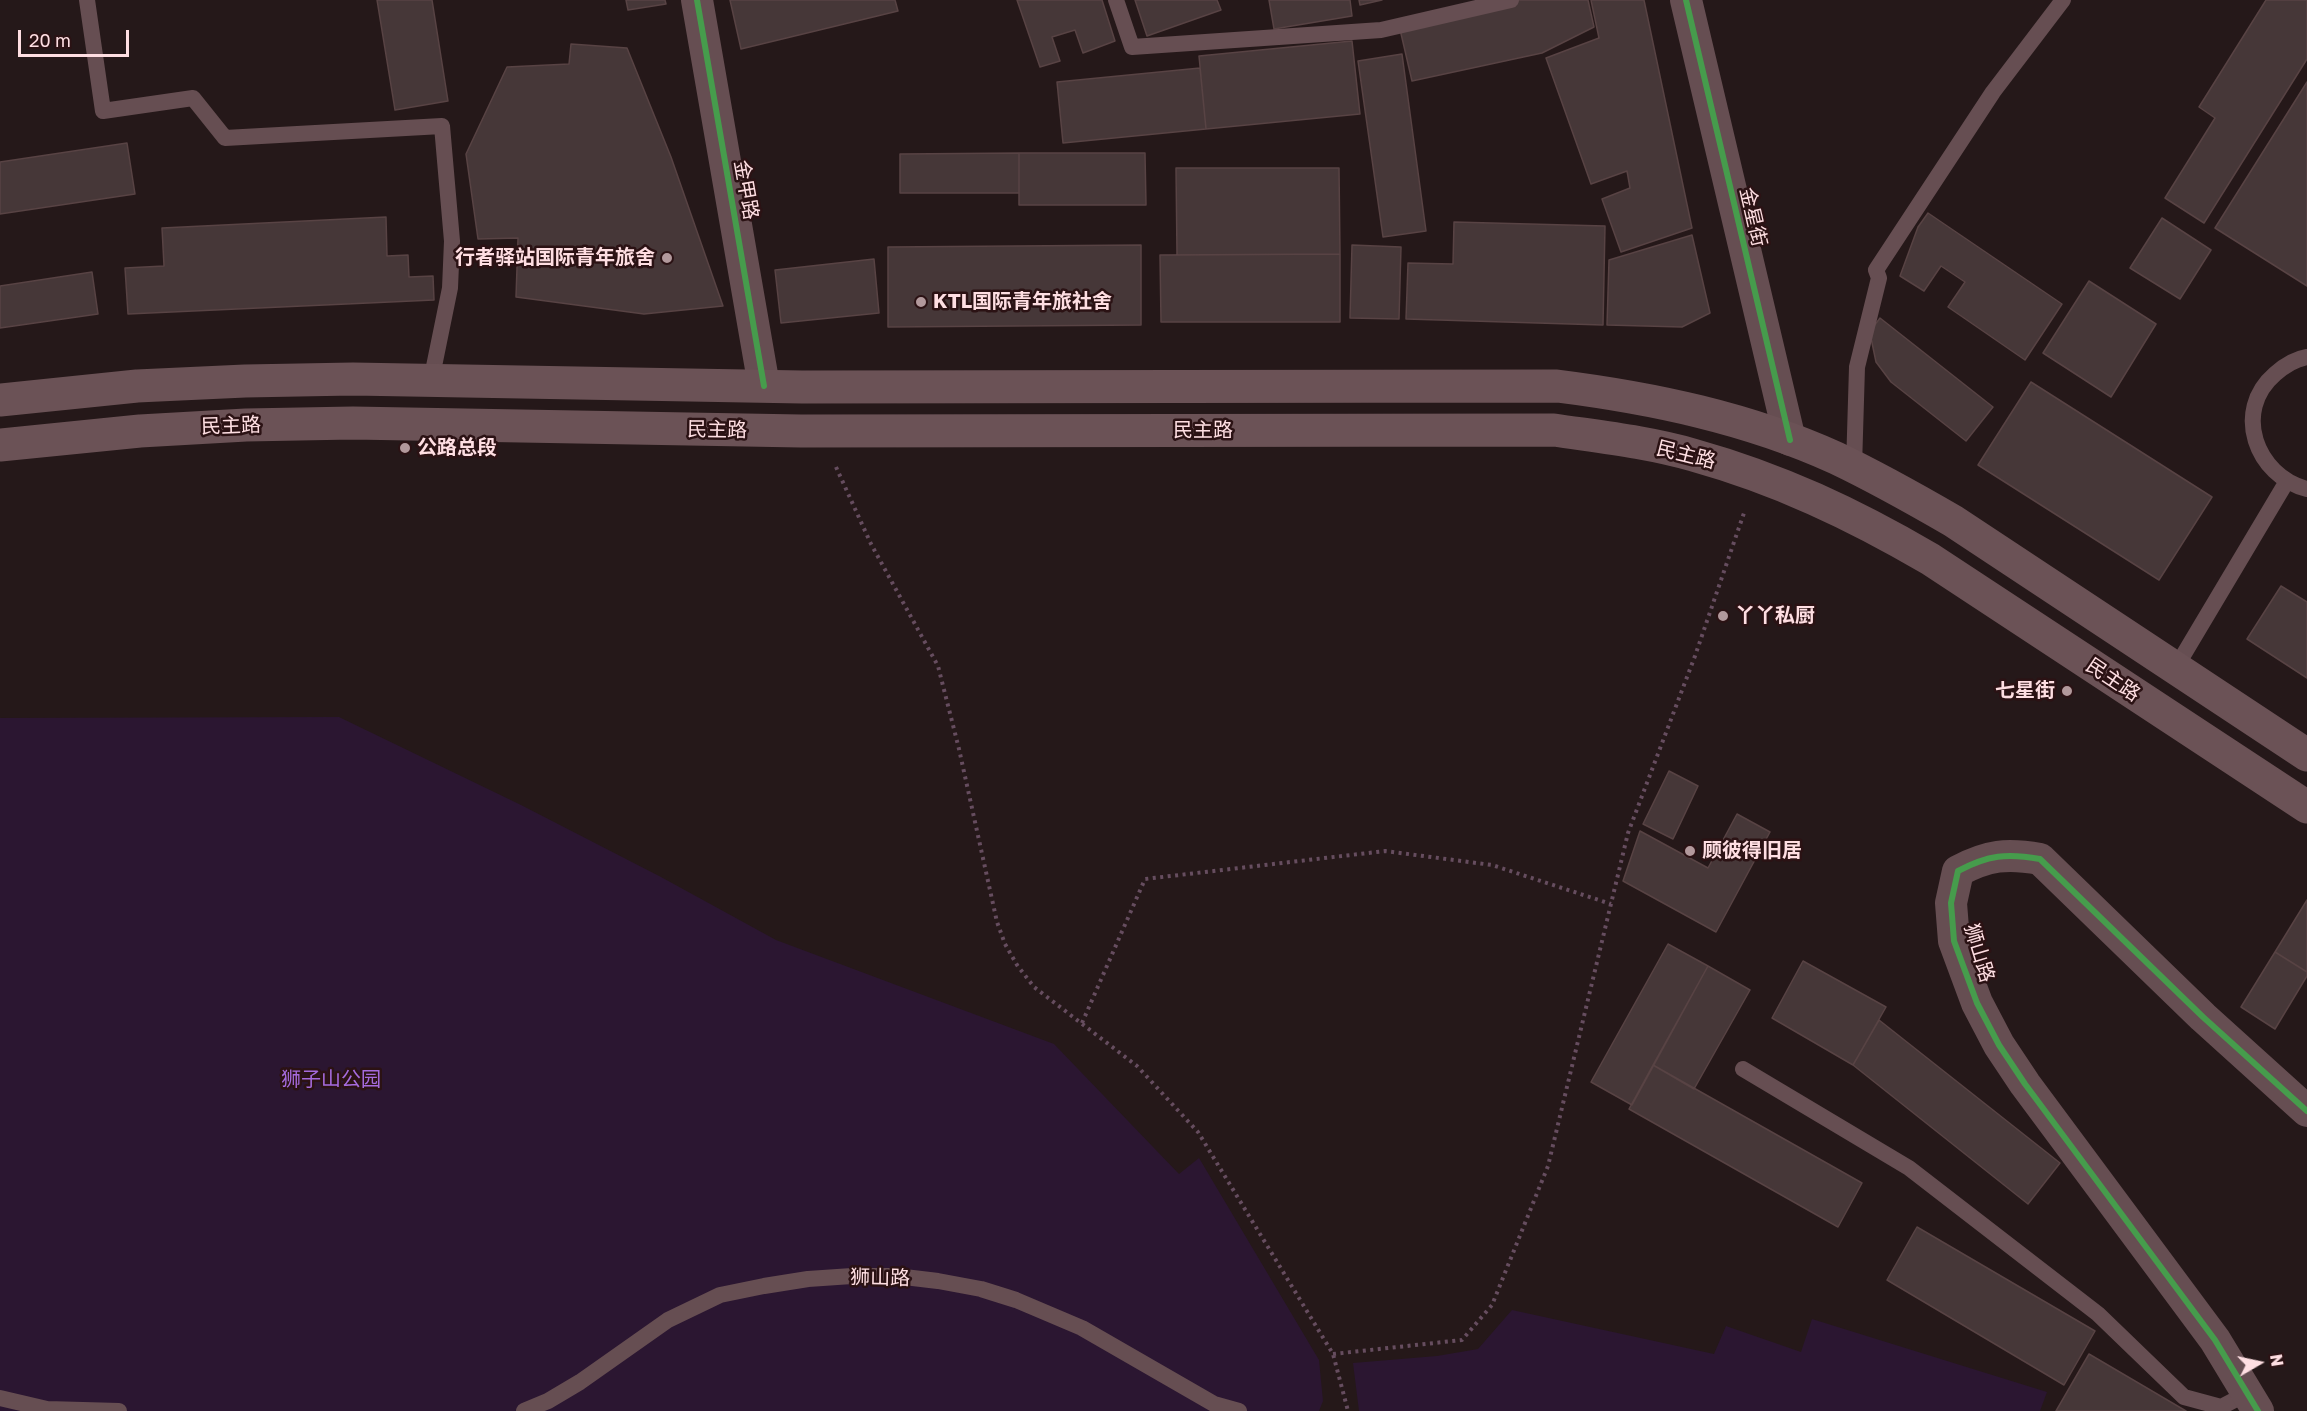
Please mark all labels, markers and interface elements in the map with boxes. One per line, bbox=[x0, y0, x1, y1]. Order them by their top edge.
scale bar bbox=[21, 18, 132, 56]
text: 20 m bbox=[29, 29, 71, 51]
street label: 金甲路 bbox=[729, 158, 763, 222]
street label: 金星街 bbox=[1735, 185, 1771, 249]
place label: 行者驿站国际青年旅舍 bbox=[455, 246, 655, 270]
marker: 行者驿站国际青年旅舍 bbox=[660, 251, 674, 265]
place label: KTL国际青年旅社舍 bbox=[933, 290, 1112, 314]
marker: KTL国际青年旅社舍 bbox=[914, 295, 928, 309]
street label: 民主路 bbox=[201, 413, 261, 439]
street label: 民主路 bbox=[687, 417, 747, 443]
street label: 民主路 bbox=[1173, 419, 1233, 443]
place label: 公路总段 bbox=[417, 436, 497, 460]
street label: 民主路 bbox=[1654, 436, 1718, 474]
marker: 公路总段 bbox=[398, 441, 412, 455]
place label: 丫丫私厨 bbox=[1735, 604, 1815, 628]
marker: 丫丫私厨 bbox=[1716, 609, 1730, 623]
street label: 民主路 bbox=[2081, 653, 2145, 707]
place label: 七星街 bbox=[1995, 679, 2055, 703]
marker: 七星街 bbox=[2060, 684, 2074, 698]
place label: 顾彼得旧居 bbox=[1702, 839, 1802, 863]
marker: 顾彼得旧居 bbox=[1683, 844, 1697, 858]
street label: 狮山路 bbox=[1959, 921, 1999, 985]
park label: 狮子山公园 bbox=[281, 1068, 381, 1092]
street label: 狮山路 bbox=[850, 1265, 910, 1291]
north arrow bbox=[2229, 1333, 2289, 1393]
text: N bbox=[2266, 1353, 2288, 1368]

